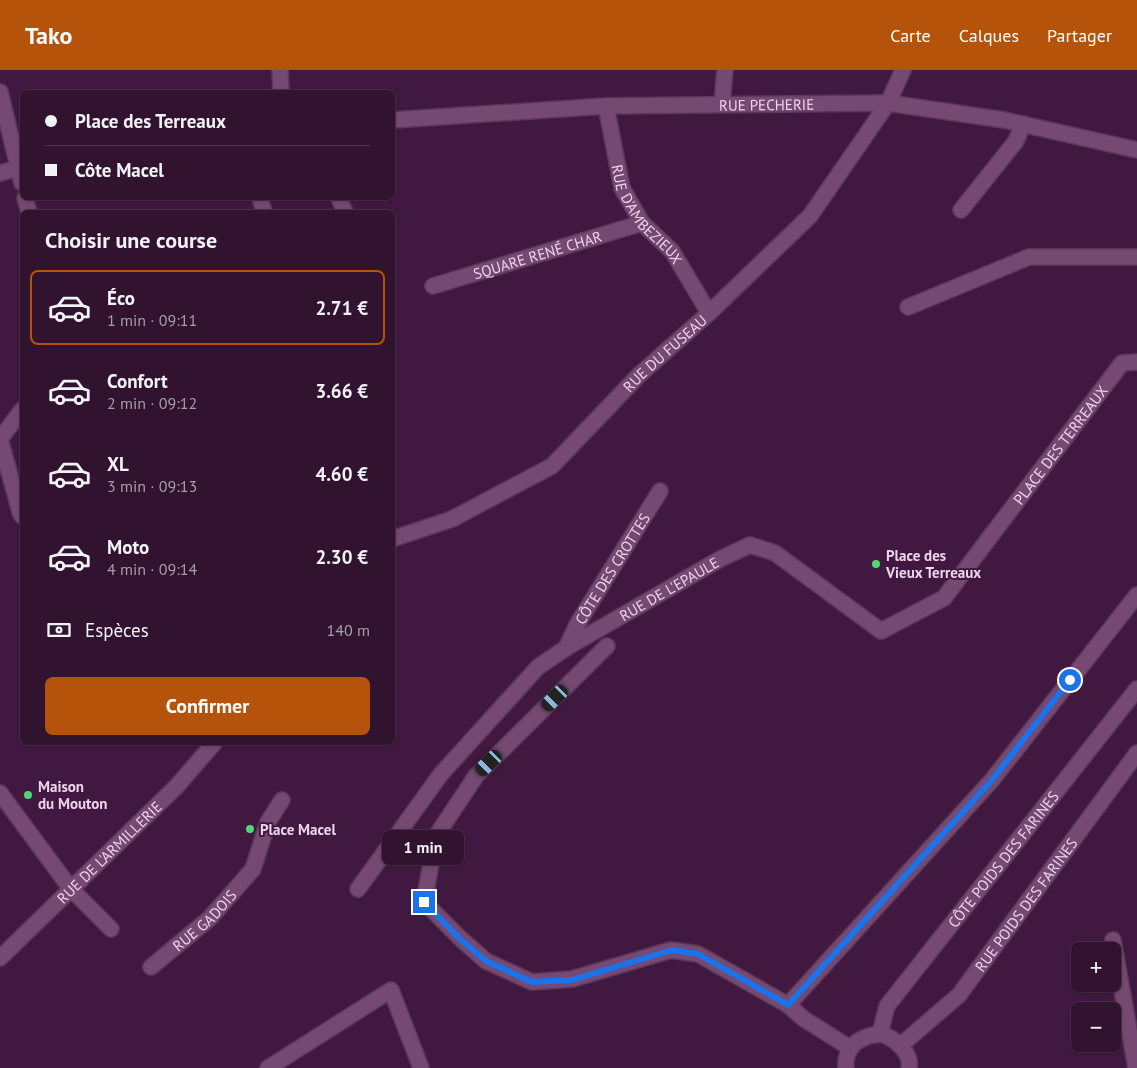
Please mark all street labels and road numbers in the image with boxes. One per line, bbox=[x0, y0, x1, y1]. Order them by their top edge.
street label: RUE PECHERIE bbox=[719, 94, 814, 114]
street label: RUE D'AMBEZIEUX bbox=[608, 163, 687, 267]
street label: SQUARE RENÉ CHAR bbox=[471, 226, 604, 283]
street label: RUE DU FUSEAU bbox=[619, 310, 710, 396]
street label: PLACE DES TERREAUX bbox=[1009, 381, 1111, 508]
street label: CÔTE DES CROTTES bbox=[570, 509, 654, 628]
street label: RUE DE L'EPAULE bbox=[616, 552, 722, 625]
street label: CÔTE POIDS DES FARINES bbox=[943, 787, 1063, 931]
street label: RUE DE L'ARMILLERIE bbox=[53, 797, 165, 907]
street label: RUE POIDS DES FARINES bbox=[970, 834, 1081, 975]
street label: RUE GADOIS bbox=[168, 885, 240, 955]

